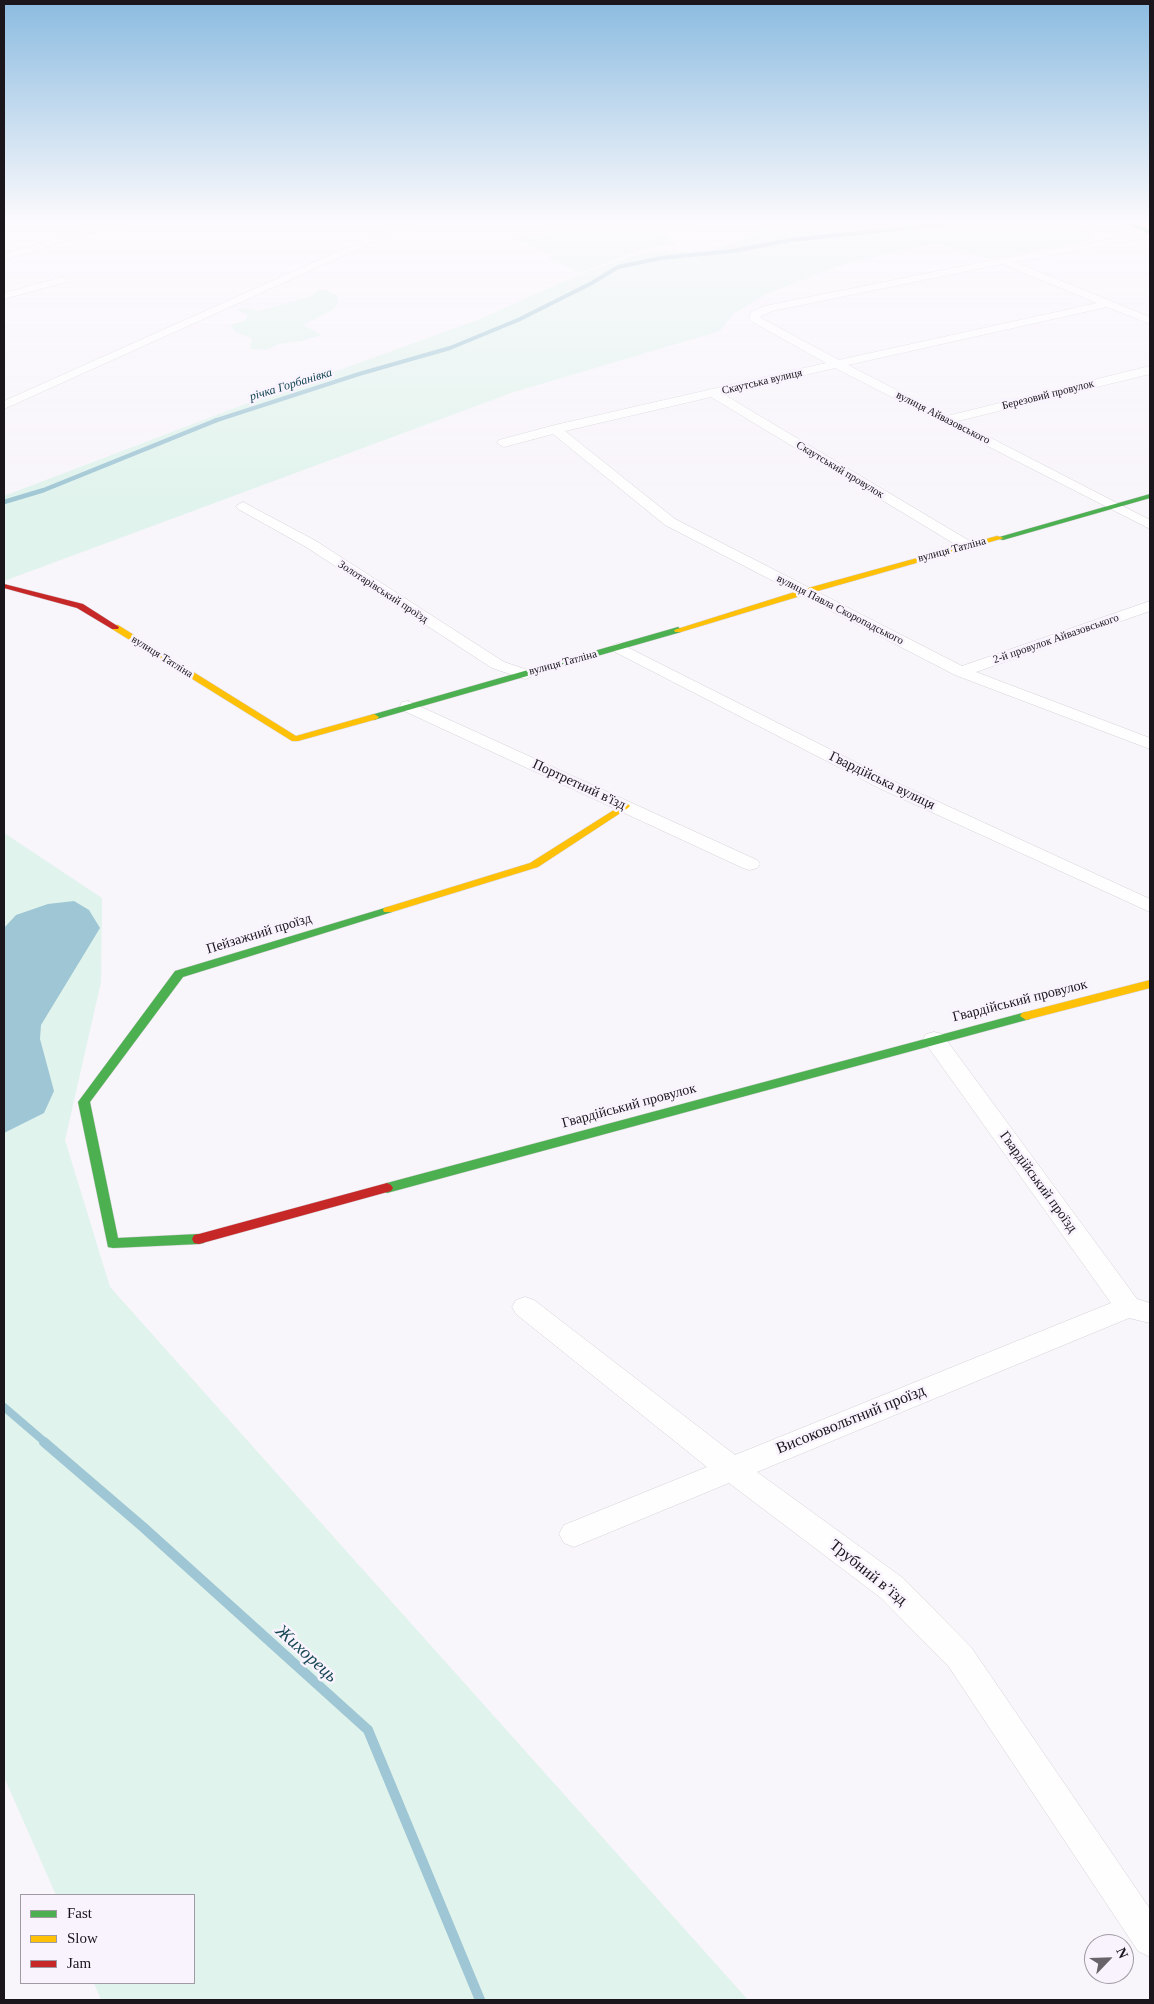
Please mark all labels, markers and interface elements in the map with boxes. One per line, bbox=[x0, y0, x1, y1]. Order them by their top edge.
water label: річка Горбанівка bbox=[248, 366, 334, 404]
street label: Скаутська вулиця bbox=[720, 366, 804, 398]
street label: Березовий провулок bbox=[1001, 377, 1095, 413]
street label: вулиця Айвазовського bbox=[894, 389, 992, 447]
street label: Скаутський провулок bbox=[794, 439, 886, 501]
street label: вулиця Татліна bbox=[917, 535, 987, 565]
street label: Золотарівський проїзд bbox=[336, 558, 430, 626]
street label: вулиця Павла Скоропадського bbox=[774, 572, 906, 648]
street label: 2-й провулок Айвазовського bbox=[991, 611, 1121, 667]
street label: вулиця Татліна bbox=[129, 633, 195, 681]
street label: вулиця Татліна bbox=[528, 648, 598, 678]
street label: Гвардійська вулиця bbox=[826, 748, 938, 814]
street label: Портретний в'їзд bbox=[530, 756, 628, 814]
street label: Пейзажний проїзд bbox=[204, 910, 314, 958]
street label: Гвардійський провулок bbox=[951, 976, 1089, 1026]
street label: Гвардійський провулок bbox=[560, 1080, 698, 1132]
street label: Гвардійський проїзд bbox=[996, 1128, 1080, 1236]
street label: Високовольтний проїзд bbox=[774, 1381, 928, 1459]
street label: Трубний в’їзд bbox=[825, 1536, 911, 1610]
water label: Жихорець bbox=[270, 1620, 342, 1688]
legend bbox=[20, 1894, 195, 1984]
text: Fast bbox=[67, 1905, 92, 1921]
text: Slow bbox=[67, 1930, 98, 1946]
north arrow bbox=[1084, 1934, 1134, 1984]
text: N bbox=[1113, 1945, 1131, 1961]
text: Jam bbox=[67, 1955, 91, 1971]

